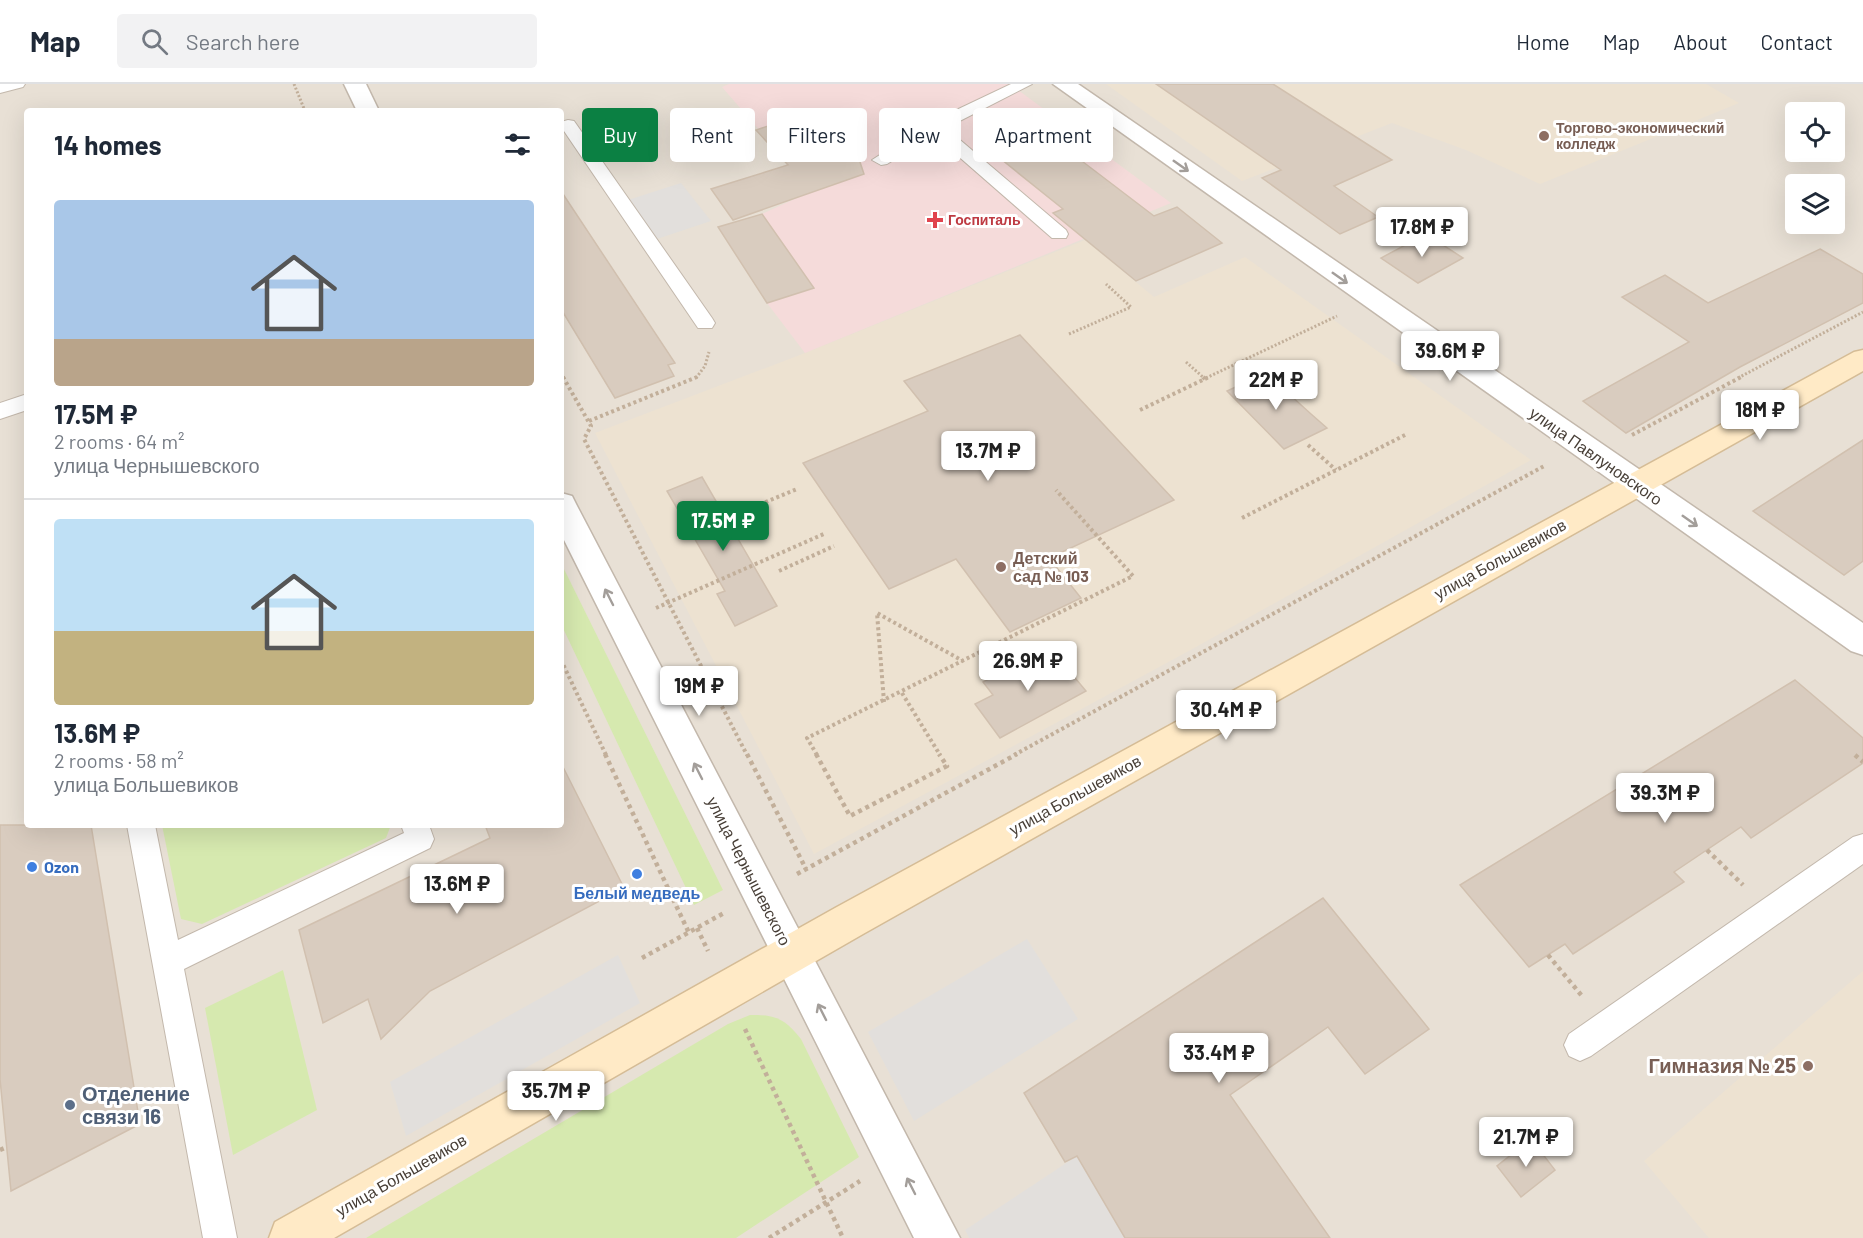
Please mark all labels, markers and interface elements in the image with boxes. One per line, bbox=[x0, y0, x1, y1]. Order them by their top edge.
search box bbox=[117, 14, 537, 68]
text: Map bbox=[30, 24, 81, 58]
icon: search bbox=[138, 25, 171, 58]
text: Search here bbox=[186, 28, 300, 54]
text: Home bbox=[1516, 29, 1570, 54]
text: Map bbox=[1603, 29, 1640, 54]
text: About bbox=[1673, 29, 1728, 54]
text: Contact bbox=[1761, 29, 1833, 54]
map controls bbox=[1785, 102, 1845, 234]
button: locate bbox=[1785, 102, 1845, 162]
chip: Buy bbox=[582, 108, 658, 162]
chip: Rent bbox=[670, 108, 755, 162]
chip: Filters bbox=[767, 108, 867, 162]
chip: New bbox=[879, 108, 961, 162]
chip: Apartment bbox=[973, 108, 1113, 162]
place label: Торгово-экономический колледж bbox=[1556, 119, 1724, 152]
icon: filters bbox=[501, 128, 534, 161]
text: 14 homes bbox=[54, 129, 161, 160]
marker: Торгово-экономический колледж bbox=[1537, 129, 1551, 143]
one-way arrow bbox=[1172, 160, 1188, 172]
button: layers bbox=[1785, 174, 1845, 234]
pin: 17.8M ₽ bbox=[1367, 207, 1477, 258]
marker: Госпиталь bbox=[926, 211, 944, 229]
place label: Госпиталь bbox=[948, 211, 1021, 228]
text: 17.8M ₽ bbox=[1390, 214, 1454, 238]
icon: home bbox=[240, 239, 348, 347]
one-way arrow bbox=[1332, 272, 1348, 284]
pin: 39.6M ₽ bbox=[1395, 331, 1505, 382]
text: 39.6M ₽ bbox=[1415, 338, 1485, 362]
pin: 22M ₽ bbox=[1234, 360, 1318, 411]
text: 22M ₽ bbox=[1249, 367, 1303, 391]
pin: 18M ₽ bbox=[1718, 390, 1802, 441]
text: 18M ₽ bbox=[1735, 397, 1785, 421]
text: 17.5M ₽ bbox=[54, 398, 137, 429]
street label: улица Павлуновского bbox=[1526, 403, 1666, 509]
text: 2 rooms · 64 m² bbox=[54, 429, 184, 453]
pin: 13.7M ₽ bbox=[933, 431, 1043, 482]
text: 13.7M ₽ bbox=[955, 438, 1021, 462]
text: улица Чернышевского bbox=[54, 453, 260, 477]
pin: 17.5M ₽ bbox=[668, 501, 778, 552]
text: 17.5M ₽ bbox=[691, 508, 755, 532]
street label: улица Большевиков bbox=[1431, 514, 1569, 603]
one-way arrow bbox=[1681, 515, 1697, 527]
place label: Детский сад № 103 bbox=[1013, 548, 1089, 585]
icon: home bbox=[240, 558, 348, 666]
marker: Детский сад № 103 bbox=[994, 560, 1008, 574]
one-way arrow bbox=[602, 589, 614, 607]
pin: 26.9M ₽ bbox=[973, 641, 1083, 692]
text: 26.9M ₽ bbox=[993, 648, 1063, 672]
pin: 19M ₽ bbox=[657, 666, 741, 717]
text: 19M ₽ bbox=[674, 673, 724, 697]
pin: 30.4M ₽ bbox=[1171, 690, 1281, 741]
text: 30.4M ₽ bbox=[1190, 697, 1262, 721]
text: 13.6M ₽ bbox=[54, 717, 140, 748]
text: 2 rooms · 58 m² bbox=[54, 748, 184, 772]
street label: улица Большевиков bbox=[1006, 750, 1144, 839]
one-way arrow bbox=[691, 762, 703, 780]
text: улица Большевиков bbox=[54, 772, 239, 796]
pin: 39.3M ₽ bbox=[1610, 773, 1720, 824]
text: 39.3M ₽ bbox=[1630, 780, 1700, 804]
street label: улица Чернышевского bbox=[704, 793, 795, 948]
place label: Ozon bbox=[44, 857, 79, 876]
marker: Ozon bbox=[25, 860, 39, 874]
pin: 13.6M ₽ bbox=[402, 864, 512, 915]
marker: Белый медведь bbox=[630, 867, 644, 881]
text: 13.6M ₽ bbox=[424, 871, 490, 895]
place label: Белый медведь bbox=[574, 883, 700, 902]
one-way arrow bbox=[816, 1004, 828, 1022]
pin: 33.4M ₽ bbox=[1164, 1033, 1274, 1084]
text: 33.4M ₽ bbox=[1183, 1040, 1255, 1064]
place label: Гимназия № 25 bbox=[1648, 1053, 1796, 1077]
marker: Гимназия № 25 bbox=[1801, 1059, 1815, 1073]
pin: 35.7M ₽ bbox=[501, 1071, 611, 1122]
text: 35.7M ₽ bbox=[521, 1078, 591, 1102]
place label: Отделение связи 16 bbox=[82, 1081, 190, 1128]
marker: Отделение связи 16 bbox=[63, 1098, 77, 1112]
pin: 21.7M ₽ bbox=[1471, 1117, 1581, 1168]
text: 21.7M ₽ bbox=[1493, 1124, 1559, 1148]
street label: улица Большевиков bbox=[332, 1129, 469, 1220]
one-way arrow bbox=[905, 1178, 917, 1195]

